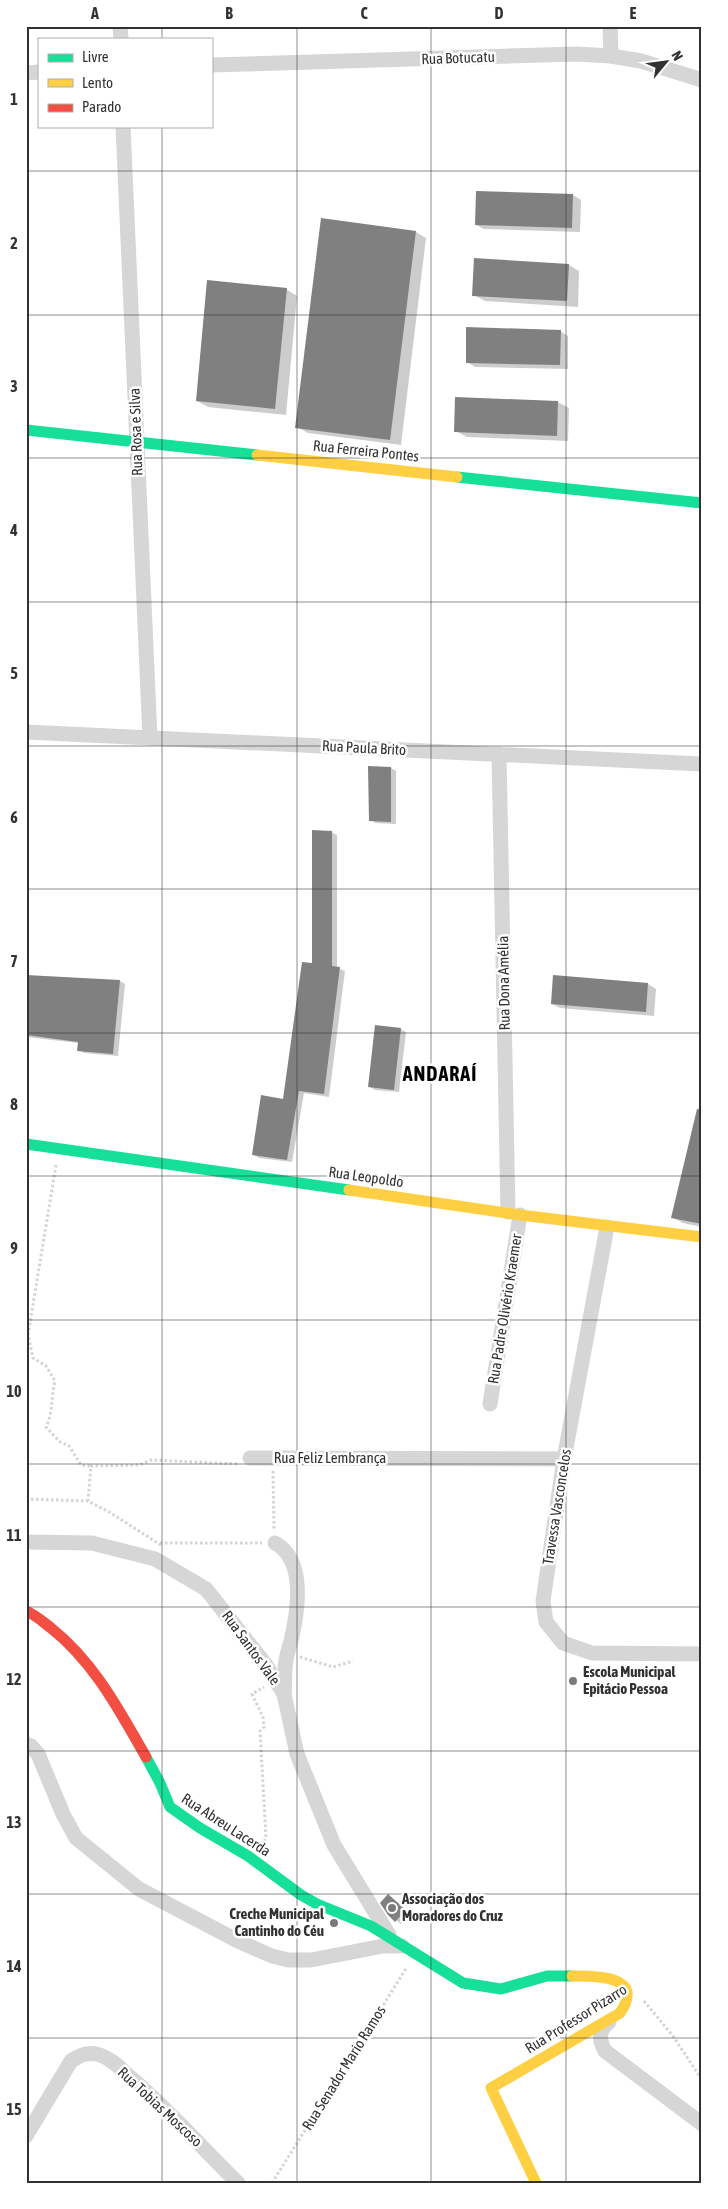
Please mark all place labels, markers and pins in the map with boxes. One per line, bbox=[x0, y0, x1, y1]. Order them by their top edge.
place label: Escola Municipal Epitácio Pessoa bbox=[583, 1663, 676, 1697]
marker: Escola Municipal Epitácio Pessoa bbox=[567, 1675, 579, 1687]
place label: Associação dos Moradores do Cruz bbox=[401, 1890, 504, 1924]
marker: Associação dos Moradores do Cruz bbox=[386, 1902, 398, 1914]
place label: Creche Municipal Cantinho do Céu bbox=[229, 1905, 325, 1939]
marker: Creche Municipal Cantinho do Céu bbox=[328, 1917, 340, 1929]

